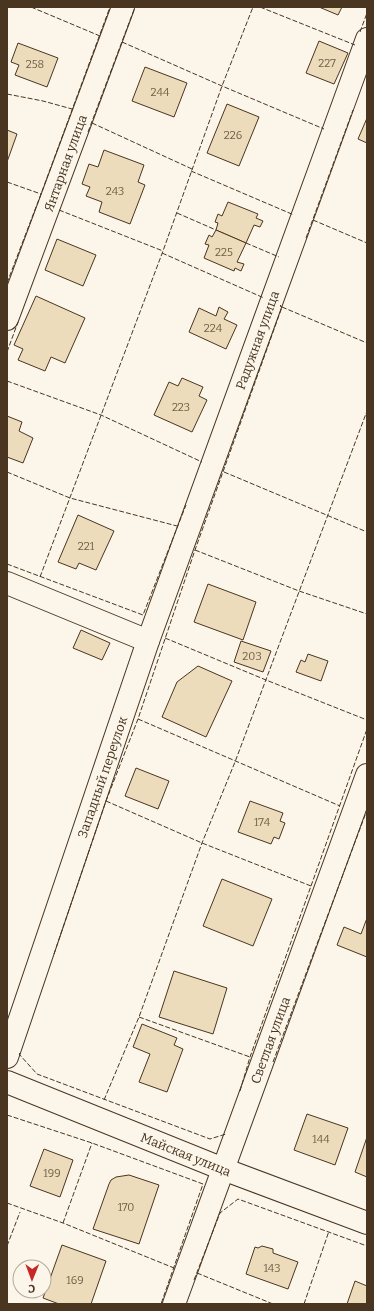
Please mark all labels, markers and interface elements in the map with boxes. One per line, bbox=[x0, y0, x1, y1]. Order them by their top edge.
house number: 227 bbox=[318, 57, 336, 70]
house number: 258 bbox=[26, 58, 44, 71]
house number: 244 bbox=[151, 86, 170, 99]
street label: Янтарная улица bbox=[41, 113, 90, 214]
house number: 226 bbox=[224, 129, 242, 142]
house number: 243 bbox=[106, 185, 124, 198]
house number: 225 bbox=[215, 246, 233, 259]
street label: Радужная улица bbox=[233, 289, 282, 392]
house number: 224 bbox=[204, 322, 223, 335]
house number: 223 bbox=[172, 401, 190, 414]
house number: 221 bbox=[78, 540, 95, 553]
house number: 203 bbox=[242, 650, 262, 663]
street label: Западный переулок bbox=[75, 714, 130, 840]
house number: 174 bbox=[254, 816, 271, 829]
street label: Светлая улица bbox=[248, 995, 293, 1086]
street label: Майская улица bbox=[138, 1130, 233, 1179]
house number: 144 bbox=[312, 1133, 330, 1146]
house number: 199 bbox=[43, 1167, 61, 1180]
house number: 170 bbox=[118, 1201, 134, 1214]
north arrow bbox=[12, 1259, 52, 1299]
house number: 143 bbox=[263, 1262, 281, 1275]
house number: 169 bbox=[66, 1274, 84, 1287]
text: С bbox=[28, 1282, 35, 1295]

